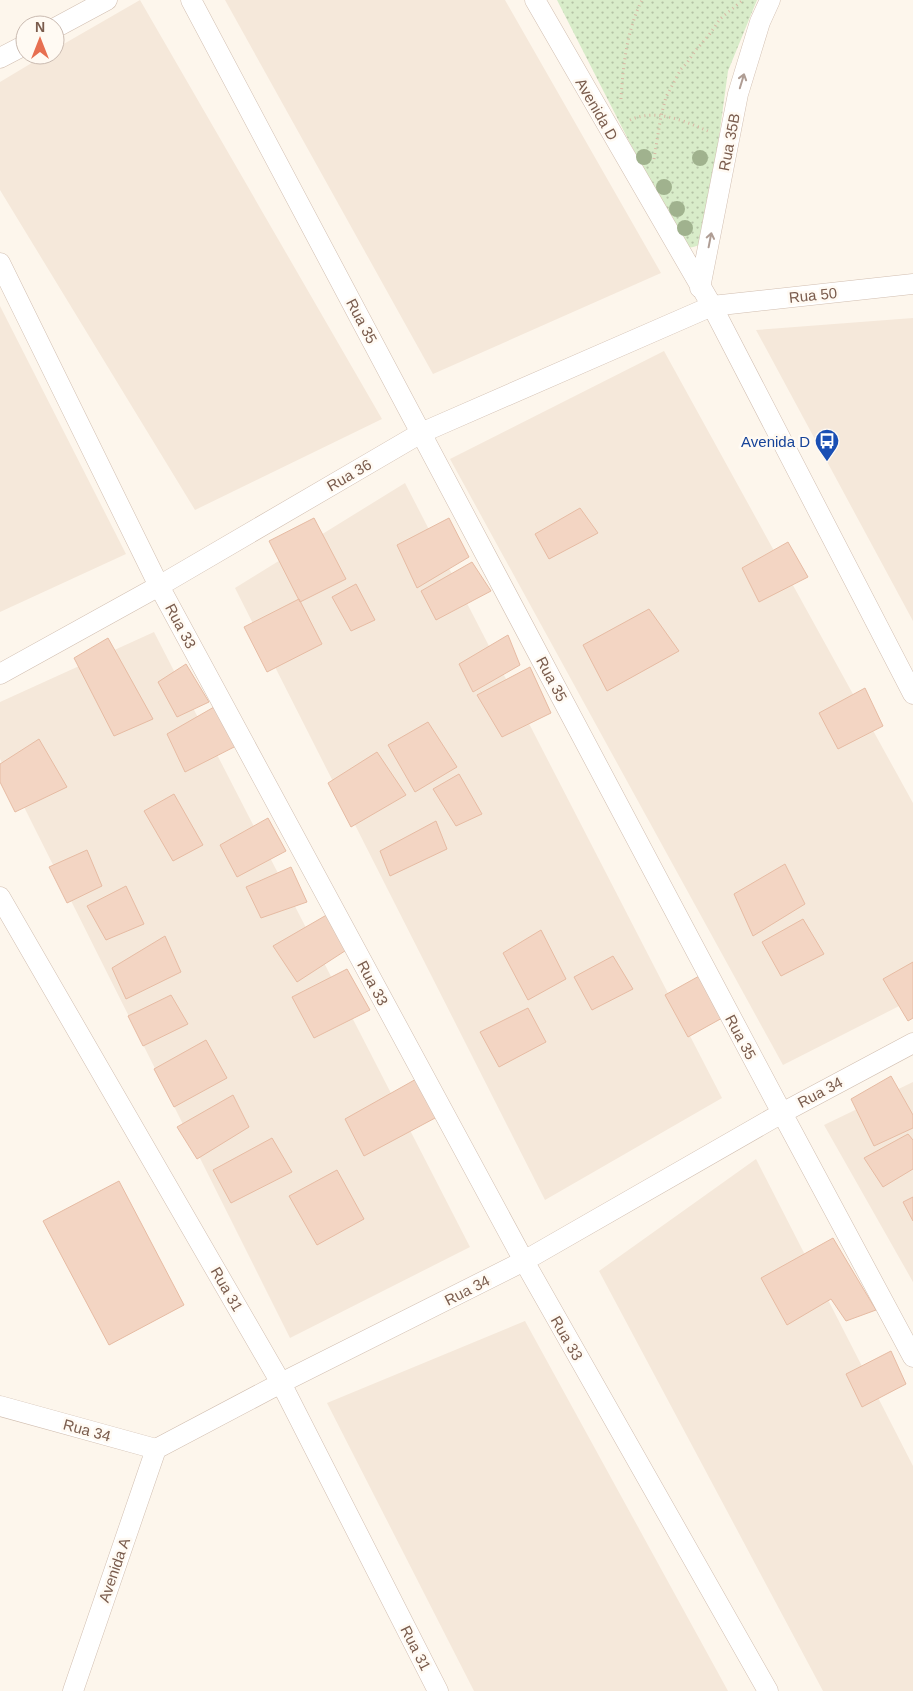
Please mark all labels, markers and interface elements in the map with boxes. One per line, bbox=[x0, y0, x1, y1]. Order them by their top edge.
north arrow bbox=[15, 15, 65, 65]
text: N bbox=[35, 19, 45, 35]
one-way arrow bbox=[738, 74, 747, 89]
street label: Avenida D bbox=[572, 75, 622, 143]
street label: Rua 35B bbox=[715, 112, 743, 172]
one-way arrow bbox=[705, 233, 715, 249]
street label: Rua 50 bbox=[788, 284, 838, 306]
street label: Rua 35 bbox=[343, 296, 381, 346]
bus stop icon: Avenida D bbox=[814, 428, 840, 462]
place label: Avenida D bbox=[741, 433, 810, 450]
street label: Rua 36 bbox=[324, 456, 374, 494]
street label: Rua 33 bbox=[162, 601, 200, 651]
street label: Rua 35 bbox=[533, 654, 571, 704]
street label: Rua 33 bbox=[354, 958, 392, 1008]
street label: Rua 35 bbox=[722, 1012, 760, 1062]
street label: Rua 34 bbox=[795, 1073, 845, 1111]
street label: Rua 31 bbox=[208, 1264, 246, 1314]
street label: Rua 34 bbox=[442, 1271, 492, 1309]
street label: Rua 33 bbox=[548, 1313, 586, 1363]
street label: Rua 34 bbox=[61, 1416, 113, 1444]
street label: Avenida A bbox=[95, 1535, 133, 1605]
street label: Rua 31 bbox=[397, 1623, 435, 1673]

